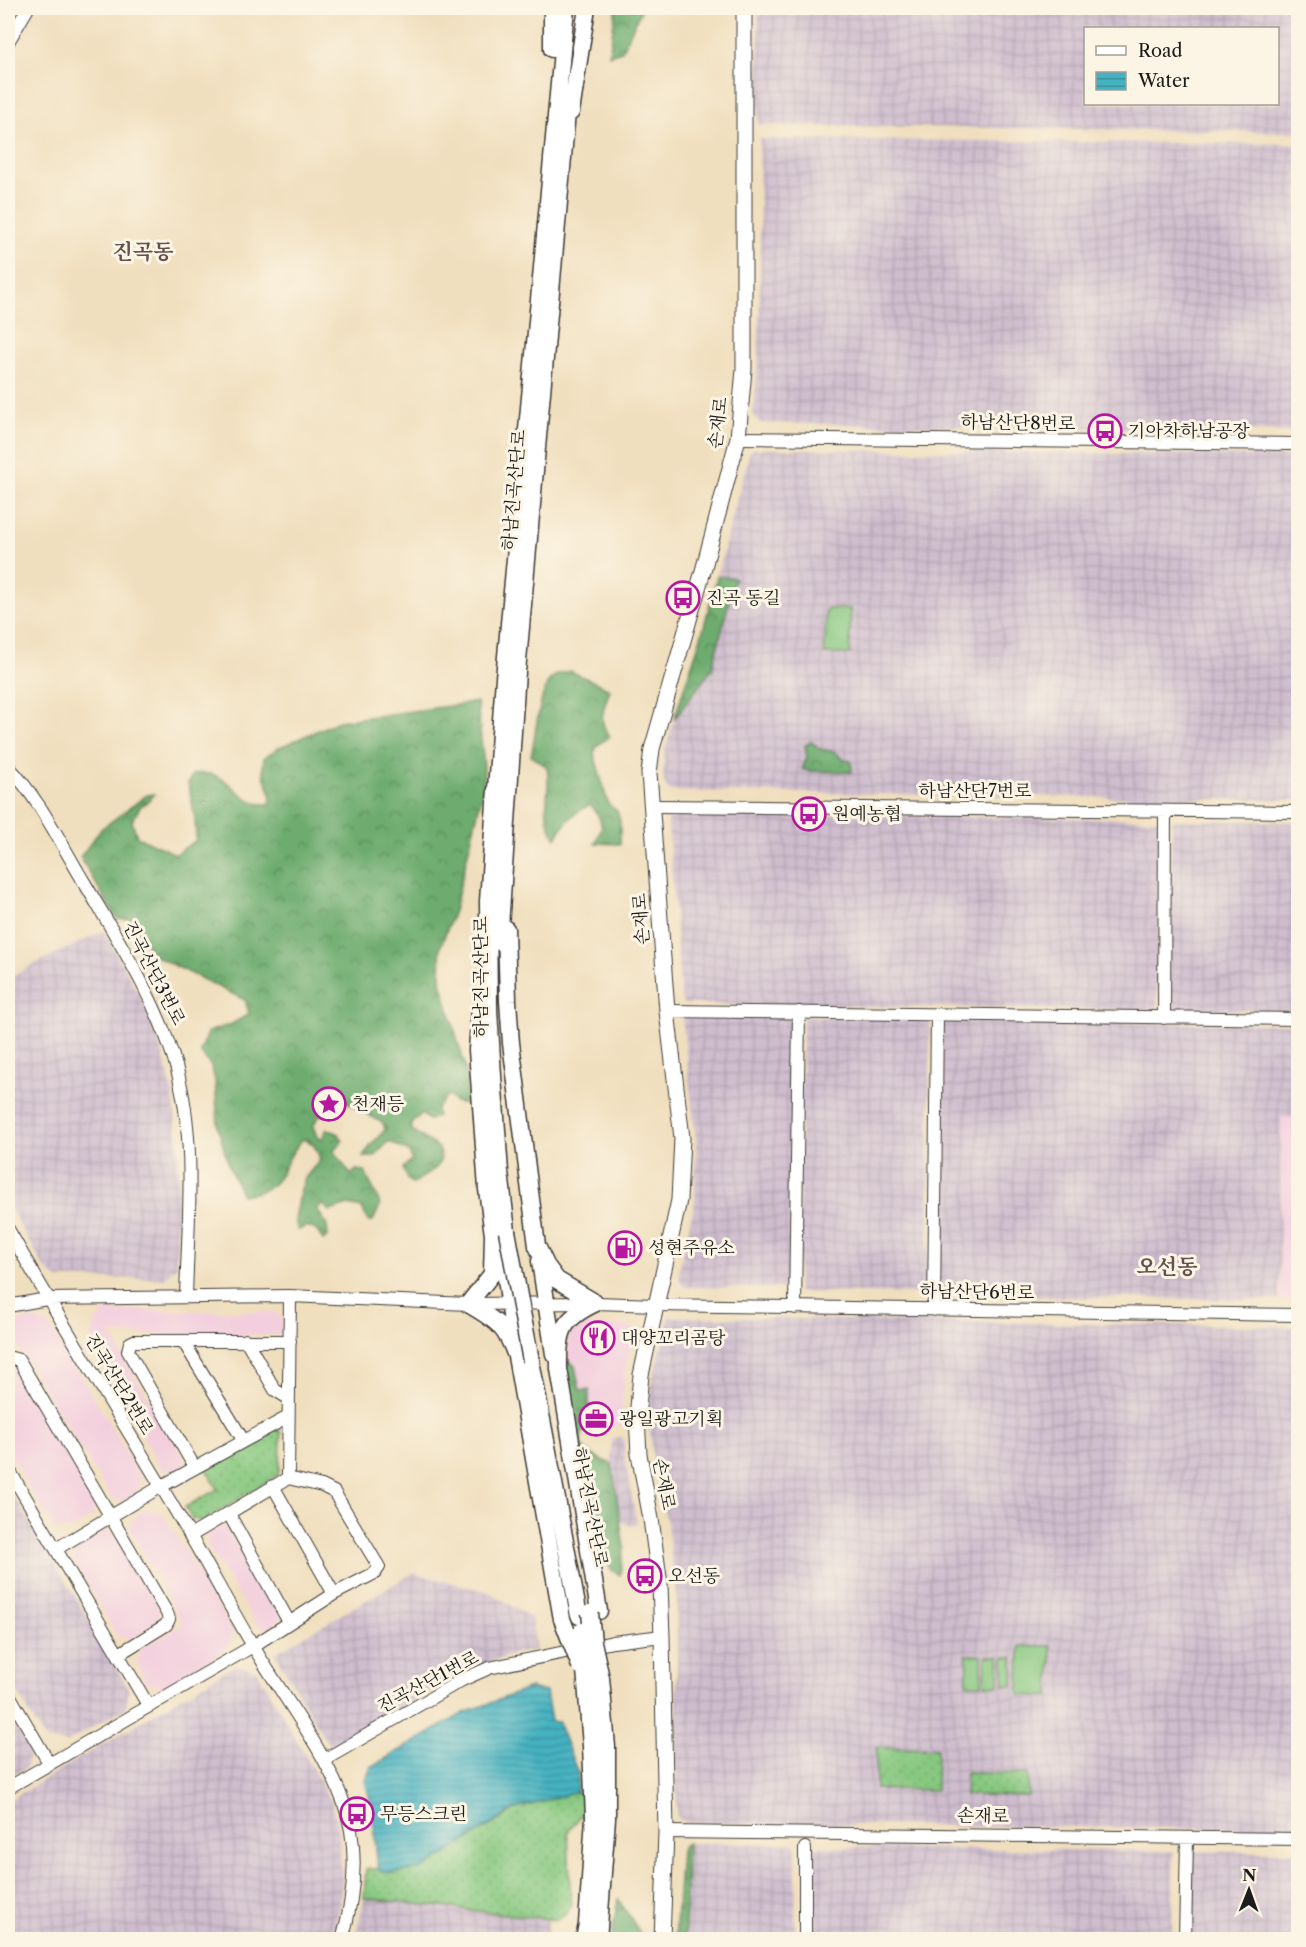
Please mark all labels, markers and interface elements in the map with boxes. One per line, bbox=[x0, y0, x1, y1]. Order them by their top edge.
legend bbox=[1084, 27, 1279, 105]
text: Road bbox=[1138, 40, 1183, 62]
text: Water bbox=[1137, 70, 1190, 92]
district label: 진곡동 bbox=[113, 239, 173, 264]
street label: 손재로 bbox=[704, 396, 732, 450]
street label: 하남산단8번로 bbox=[960, 411, 1076, 435]
bus stop icon: 기아차하남공장 bbox=[1087, 413, 1123, 449]
place label: 기아차하남공장 bbox=[1128, 420, 1250, 442]
street label: 하남진곡산단로 bbox=[498, 428, 530, 552]
bus stop icon: 진곡 동길 bbox=[665, 580, 701, 616]
place label: 진곡 동길 bbox=[706, 587, 780, 609]
street label: 하남산단7번로 bbox=[918, 780, 1032, 802]
bus stop icon: 원예농협 bbox=[791, 796, 827, 832]
place label: 원예농협 bbox=[832, 803, 902, 825]
street label: 손재로 bbox=[628, 892, 654, 946]
street label: 하남진곡산단로 bbox=[470, 916, 492, 1038]
street label: 진곡산단3번로 bbox=[118, 917, 190, 1029]
place icon: 천재등 bbox=[311, 1086, 347, 1122]
place label: 천재등 bbox=[352, 1093, 405, 1115]
fuel station icon: 성현주유소 bbox=[607, 1230, 643, 1266]
place label: 성현주유소 bbox=[648, 1237, 735, 1259]
district label: 오선동 bbox=[1137, 1254, 1197, 1279]
street label: 하남산단6번로 bbox=[919, 1280, 1035, 1304]
restaurant icon: 대양꼬리곰탕 bbox=[580, 1320, 616, 1356]
place label: 대양꼬리곰탕 bbox=[621, 1327, 726, 1349]
street label: 진곡산단2번로 bbox=[80, 1329, 158, 1439]
office icon: 광일광고기획 bbox=[578, 1401, 614, 1437]
place label: 광일광고기획 bbox=[619, 1408, 723, 1430]
street label: 하남진곡산단로 bbox=[568, 1445, 612, 1569]
street label: 손재로 bbox=[648, 1456, 680, 1512]
bus stop icon: 오선동 bbox=[627, 1558, 663, 1594]
place label: 오선동 bbox=[668, 1565, 720, 1587]
street label: 진곡산단1번로 bbox=[373, 1646, 483, 1718]
bus stop icon: 무등스크린 bbox=[339, 1796, 375, 1832]
place label: 무등스크린 bbox=[380, 1803, 467, 1825]
street label: 손재로 bbox=[957, 1805, 1009, 1827]
north arrow bbox=[1219, 1860, 1279, 1920]
text: N bbox=[1242, 1865, 1256, 1885]

